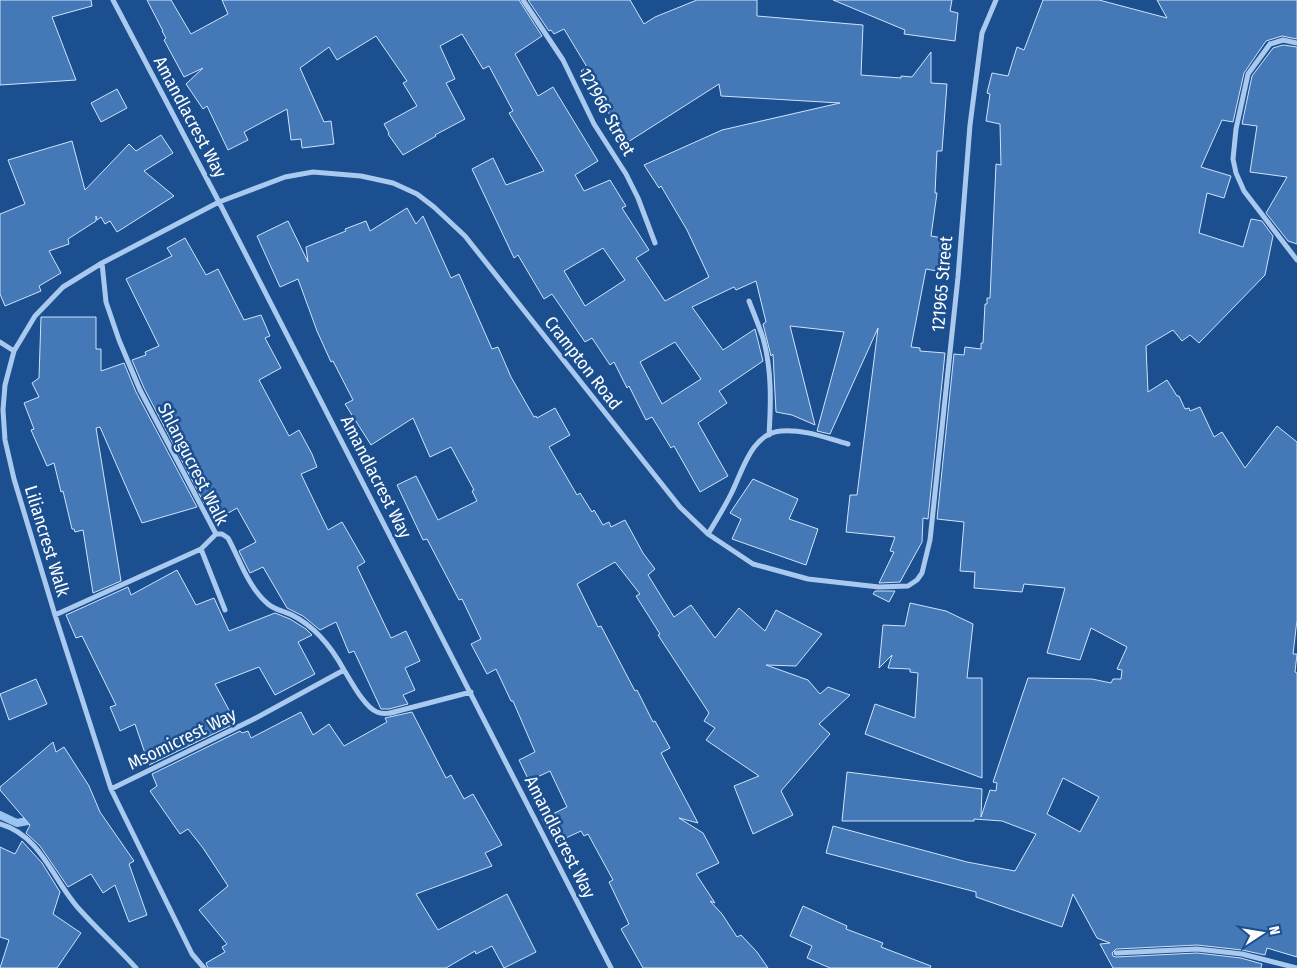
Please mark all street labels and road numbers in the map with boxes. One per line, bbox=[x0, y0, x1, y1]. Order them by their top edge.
street label: Amandlacrest Way bbox=[149, 52, 231, 182]
street label: 121966 Street bbox=[574, 64, 640, 160]
street label: 121965 Street bbox=[927, 235, 957, 333]
street label: Crampton Road bbox=[540, 312, 626, 414]
street label: Shlangucrest Walk bbox=[153, 399, 233, 529]
street label: Amandlacrest Way bbox=[336, 412, 416, 542]
street label: Liliancrest Walk bbox=[20, 483, 75, 600]
street label: Msomicrest Way bbox=[124, 703, 240, 775]
street label: Amandlacrest Way bbox=[520, 772, 600, 902]

